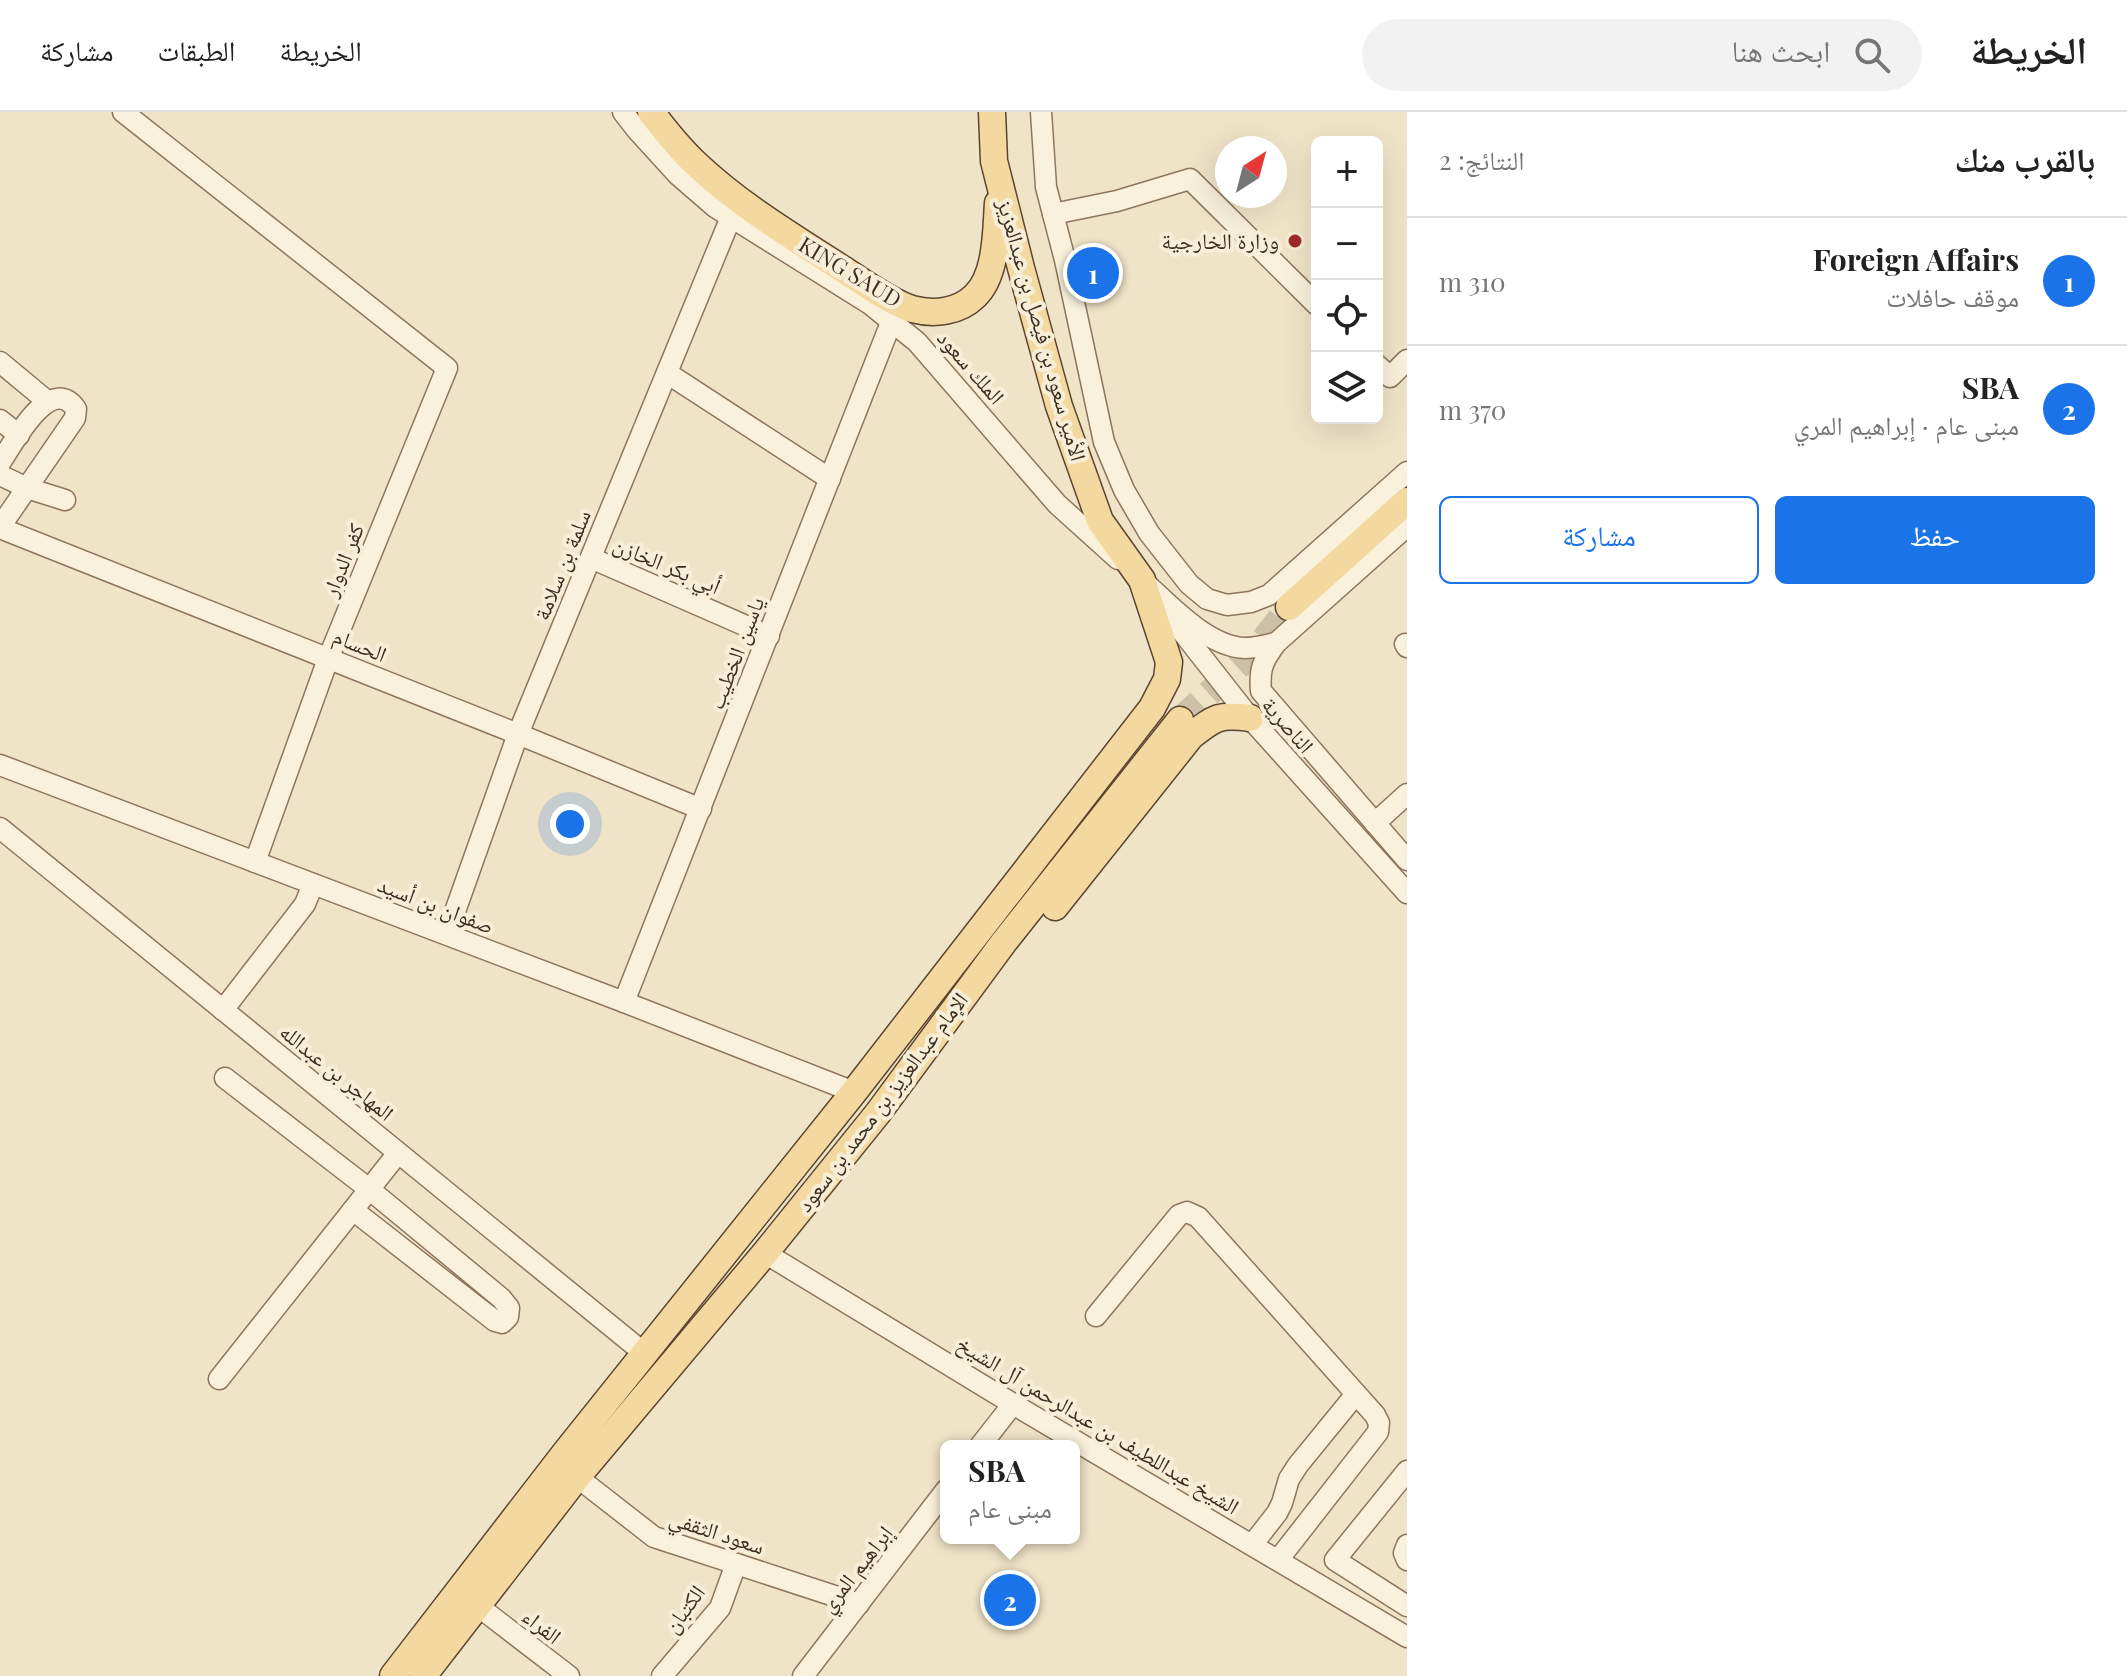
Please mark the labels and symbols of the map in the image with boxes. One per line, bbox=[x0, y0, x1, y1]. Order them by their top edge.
north arrow bbox=[1215, 136, 1287, 208]
street label: الأمير سعود بن فيصل بن عبدالعزيز bbox=[991, 194, 1095, 464]
place label: وزارة الخارجية bbox=[1162, 225, 1279, 255]
street label: KING SAUD bbox=[794, 229, 907, 314]
marker: وزارة الخارجية bbox=[1286, 232, 1304, 250]
pin: 1 bbox=[1067, 243, 1119, 303]
street label: الملك سعود bbox=[931, 323, 1012, 410]
street label: سلمة بن سلامة bbox=[525, 505, 597, 624]
street label: كفر الدوار bbox=[313, 519, 370, 602]
street label: أبي بكر الخازن bbox=[608, 528, 726, 603]
street label: ياسين الخطيب bbox=[700, 592, 770, 713]
street label: الحسام bbox=[329, 620, 392, 669]
street label: الناصرية bbox=[1256, 690, 1322, 759]
your location bbox=[550, 804, 590, 844]
street label: صفوان بن أسيد bbox=[374, 868, 499, 940]
street label: الإمام عبدالعزيز بن محمد بن سعود bbox=[789, 985, 975, 1218]
street label: المهاجر بن عبدالله bbox=[274, 1016, 401, 1127]
street label: الشيخ عبداللطيف بن عبدالرحمن آل الشيخ bbox=[952, 1328, 1245, 1521]
street label: سعود الثقفي bbox=[665, 1502, 769, 1564]
street label: إبراهيم المري bbox=[812, 1518, 902, 1620]
pin: 2 bbox=[984, 1570, 1036, 1630]
street label: الكتبان bbox=[656, 1578, 711, 1639]
street label: الفراء bbox=[517, 1600, 568, 1650]

